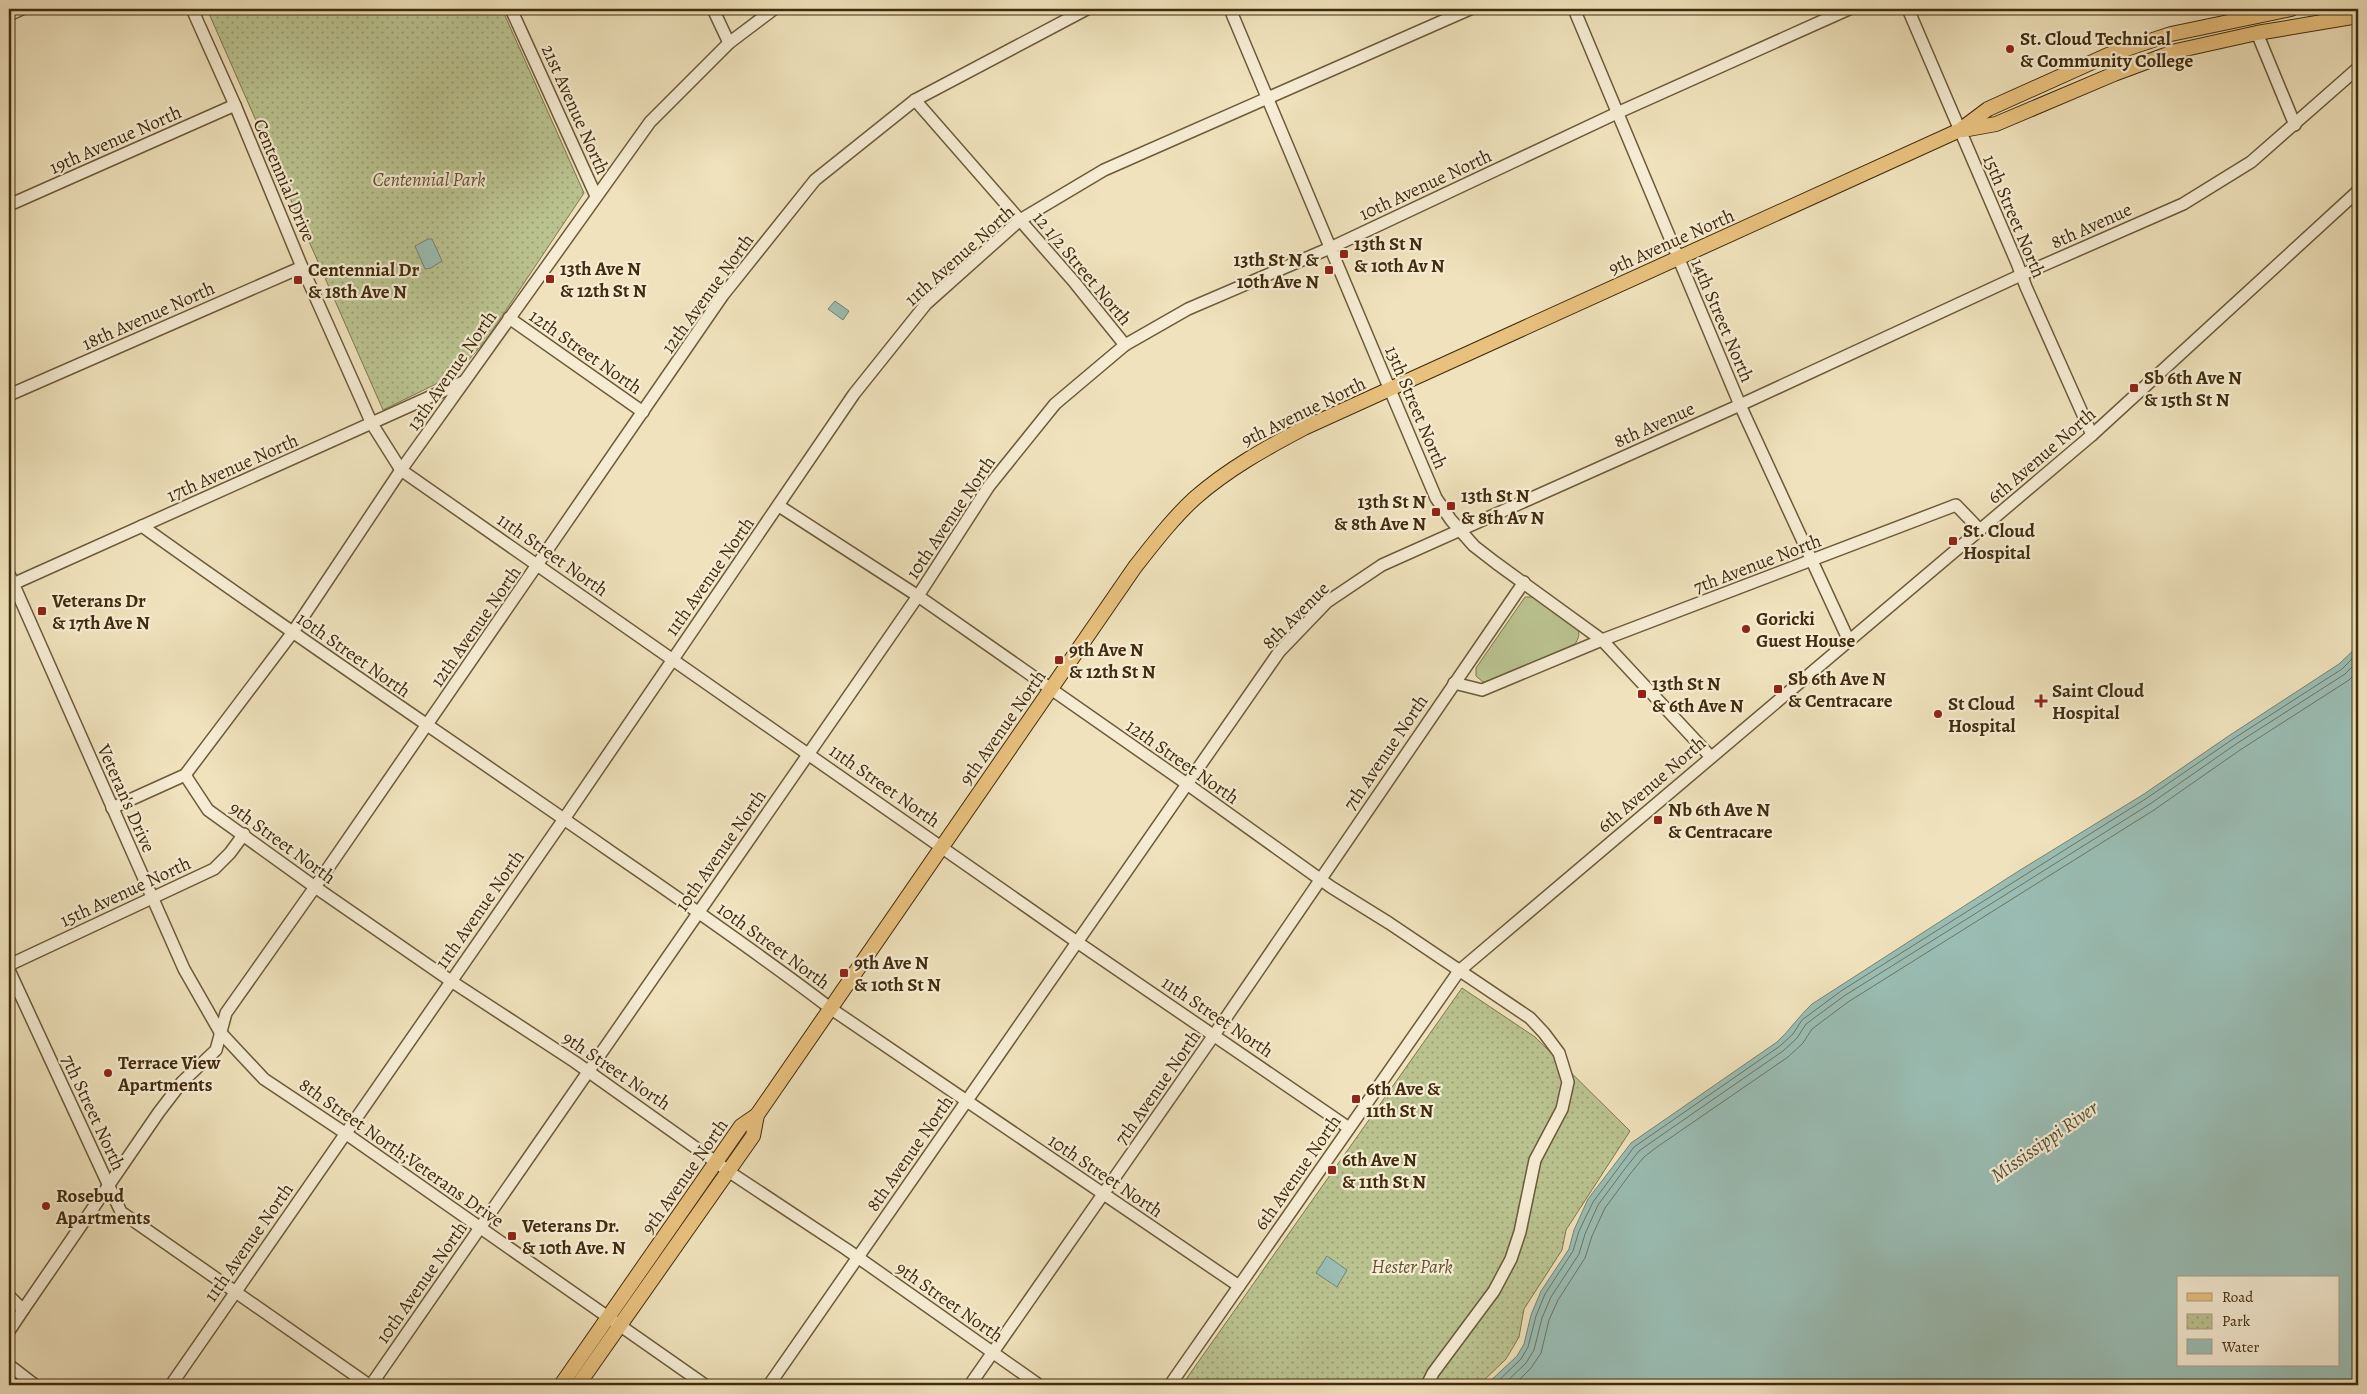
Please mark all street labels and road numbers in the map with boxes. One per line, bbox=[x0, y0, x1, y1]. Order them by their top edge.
street label: 21st Avenue North bbox=[535, 40, 615, 179]
street label: 19th Avenue North bbox=[45, 99, 186, 181]
street label: Centennial Drive bbox=[246, 115, 322, 246]
street label: 10th Avenue North bbox=[1355, 143, 1496, 227]
street label: 15th Street North bbox=[1976, 151, 2052, 282]
street label: 8th Avenue bbox=[2047, 197, 2136, 255]
street label: 11th Avenue North bbox=[899, 199, 1020, 312]
street label: 9th Avenue North bbox=[1604, 202, 1739, 281]
street label: 12 1/2 Street North bbox=[1027, 206, 1138, 331]
street label: 12th Avenue North bbox=[655, 228, 760, 359]
street label: 14th Street North bbox=[1684, 254, 1760, 386]
street label: 18th Avenue North bbox=[78, 275, 219, 357]
street label: 12th Street North bbox=[524, 303, 647, 401]
street label: 13th Avenue North bbox=[401, 305, 503, 436]
street label: 13th Street North bbox=[1378, 342, 1454, 473]
street label: 9th Avenue North bbox=[1237, 370, 1370, 453]
street label: 8th Avenue bbox=[1610, 396, 1699, 454]
street label: 6th Avenue North bbox=[1982, 401, 2101, 510]
street label: 17th Avenue North bbox=[163, 427, 302, 509]
street label: 10th Avenue North bbox=[900, 451, 1002, 584]
street label: 11th Street North bbox=[492, 507, 613, 603]
street label: 11th Avenue North bbox=[659, 512, 761, 641]
street label: 7th Avenue North bbox=[1690, 528, 1825, 600]
street label: 12th Avenue North bbox=[424, 561, 527, 692]
street label: 8th Avenue bbox=[1256, 576, 1335, 655]
street label: 10th Street North bbox=[291, 606, 416, 704]
street label: 9th Avenue North bbox=[953, 665, 1052, 791]
street label: 7th Avenue North bbox=[1337, 689, 1434, 816]
street label: 12th Street North bbox=[1121, 713, 1244, 811]
street label: 6th Avenue North bbox=[1592, 730, 1711, 839]
street label: 11th Street North bbox=[824, 738, 945, 834]
street label: Veteran's Drive bbox=[90, 739, 161, 857]
street label: 10th Avenue North bbox=[669, 784, 773, 917]
street label: 9th Street North bbox=[224, 795, 341, 890]
street label: 11th Avenue North bbox=[429, 845, 531, 974]
street label: 15th Avenue North bbox=[56, 850, 195, 934]
street label: 10th Street North bbox=[712, 896, 835, 996]
street label: 11th Street North bbox=[1156, 970, 1279, 1064]
street label: 9th Street North bbox=[557, 1025, 676, 1117]
street label: 7th Avenue North bbox=[1108, 1025, 1207, 1150]
street label: 7th Street North bbox=[55, 1050, 131, 1175]
street label: 8th Street North;Veterans Drive bbox=[294, 1072, 509, 1234]
street label: 8th Avenue North bbox=[860, 1090, 960, 1217]
street label: 6th Avenue North bbox=[1248, 1110, 1347, 1236]
street label: 9th Avenue North bbox=[635, 1114, 734, 1240]
street label: 10th Street North bbox=[1043, 1128, 1168, 1224]
street label: 11th Avenue North bbox=[198, 1178, 300, 1307]
street label: 10th Avenue North bbox=[370, 1216, 474, 1349]
street label: 9th Street North bbox=[890, 1255, 1008, 1349]

